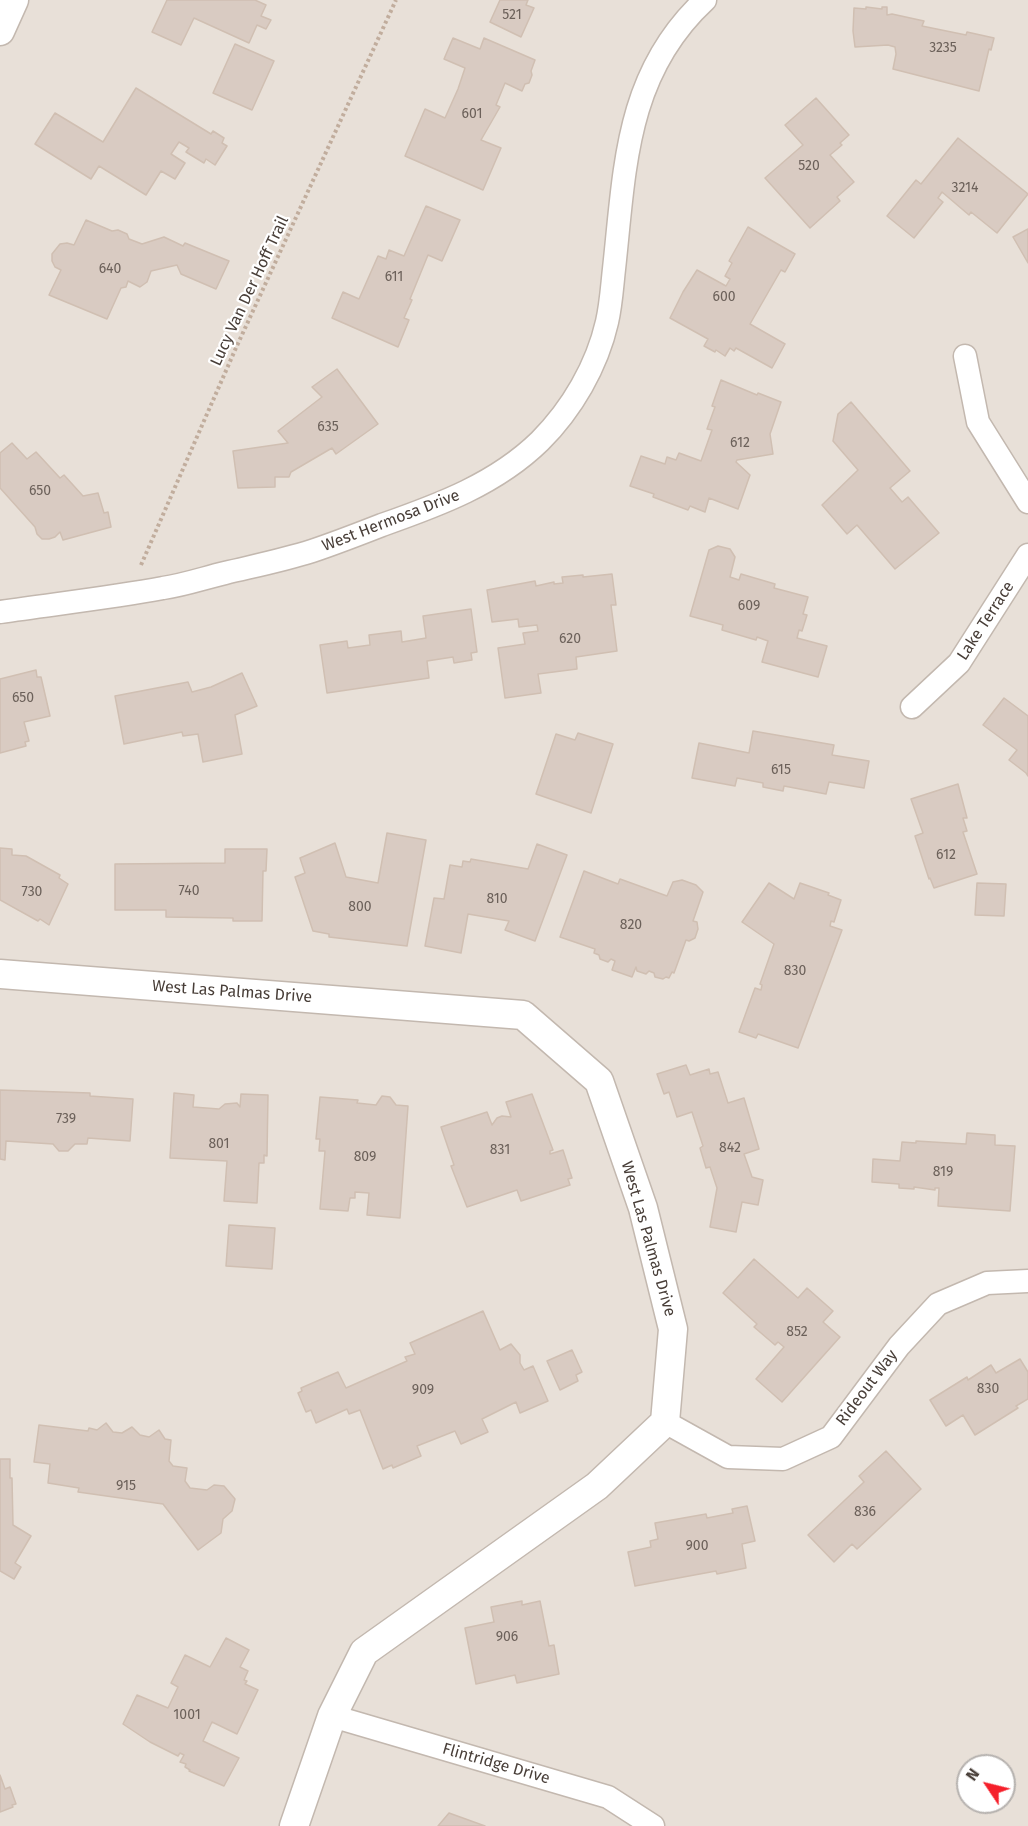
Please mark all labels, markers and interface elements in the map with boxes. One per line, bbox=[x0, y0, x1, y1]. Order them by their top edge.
house number: 521 bbox=[502, 7, 522, 23]
house number: 3235 bbox=[929, 40, 957, 56]
house number: 601 bbox=[462, 106, 482, 122]
house number: 520 bbox=[798, 158, 820, 174]
house number: 3214 bbox=[952, 180, 978, 196]
street label: Lucy Van Der Hoff Trail bbox=[207, 213, 293, 369]
house number: 640 bbox=[99, 261, 121, 277]
house number: 611 bbox=[385, 269, 403, 285]
house number: 600 bbox=[712, 289, 736, 305]
house number: 635 bbox=[317, 419, 339, 435]
house number: 612 bbox=[730, 435, 750, 451]
house number: 650 bbox=[29, 483, 51, 499]
street label: West Hermosa Drive bbox=[319, 486, 463, 556]
street label: Lake Terrace bbox=[953, 578, 1019, 664]
house number: 609 bbox=[738, 598, 760, 614]
house number: 620 bbox=[559, 631, 581, 647]
house number: 650 bbox=[12, 690, 34, 706]
house number: 615 bbox=[771, 762, 791, 778]
house number: 612 bbox=[936, 847, 956, 863]
house number: 740 bbox=[179, 883, 199, 899]
house number: 730 bbox=[22, 884, 42, 900]
house number: 810 bbox=[486, 891, 508, 907]
house number: 800 bbox=[348, 899, 372, 915]
house number: 820 bbox=[620, 917, 642, 933]
house number: 830 bbox=[784, 963, 806, 979]
street label: West Las Palmas Drive bbox=[151, 977, 313, 1007]
house number: 739 bbox=[56, 1111, 76, 1127]
house number: 801 bbox=[208, 1136, 230, 1152]
house number: 842 bbox=[719, 1140, 741, 1156]
house number: 831 bbox=[490, 1142, 510, 1158]
house number: 809 bbox=[354, 1149, 376, 1165]
street label: West Las Palmas Drive bbox=[617, 1159, 679, 1319]
house number: 819 bbox=[933, 1164, 953, 1180]
house number: 852 bbox=[786, 1324, 808, 1340]
street label: Rideout Way bbox=[832, 1346, 902, 1430]
house number: 830 bbox=[977, 1381, 999, 1397]
house number: 909 bbox=[412, 1382, 434, 1398]
house number: 915 bbox=[116, 1478, 136, 1494]
house number: 836 bbox=[854, 1504, 876, 1520]
house number: 900 bbox=[686, 1538, 708, 1554]
house number: 906 bbox=[496, 1629, 518, 1645]
house number: 1001 bbox=[173, 1707, 201, 1723]
street label: Flintridge Drive bbox=[440, 1739, 552, 1789]
north arrow bbox=[956, 1754, 1016, 1814]
text: N bbox=[962, 1765, 983, 1784]

